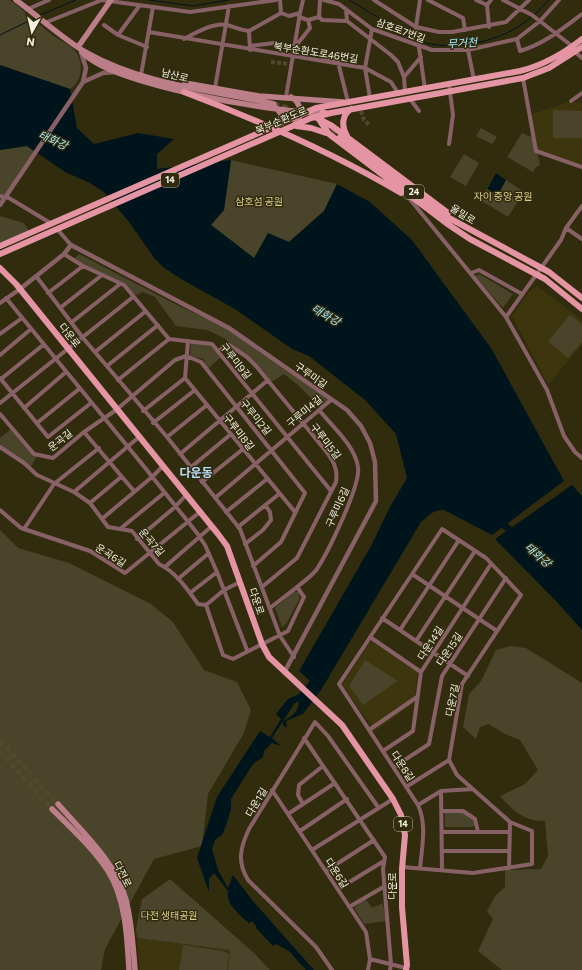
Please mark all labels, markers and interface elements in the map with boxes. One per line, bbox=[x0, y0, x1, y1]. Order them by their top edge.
north arrow bbox=[12, 12, 52, 52]
street label: 삼호로7번길 bbox=[375, 16, 427, 44]
text: N bbox=[26, 35, 36, 49]
water label: 무거천 bbox=[446, 35, 479, 50]
street label: 북부순환도로46번길 bbox=[273, 39, 359, 65]
street label: 남산로 bbox=[160, 66, 190, 84]
street label: 북부순환도로 bbox=[253, 104, 309, 136]
water label: 태화강 bbox=[37, 127, 71, 152]
road number: 14 bbox=[161, 173, 179, 187]
road number: 24 bbox=[404, 185, 424, 199]
park label: 자이 중앙 공원 bbox=[473, 190, 533, 202]
park label: 삼호섬 공원 bbox=[235, 195, 283, 207]
street label: 울밀로 bbox=[448, 202, 478, 226]
water label: 태화강 bbox=[310, 301, 344, 329]
street label: 다운로 bbox=[57, 320, 83, 350]
street label: 구루미9길 bbox=[218, 341, 254, 381]
street label: 구루미길 bbox=[292, 360, 330, 390]
street label: 구루미4길 bbox=[284, 393, 324, 429]
street label: 구루미2길 bbox=[238, 397, 274, 437]
street label: 구루미8길 bbox=[221, 411, 257, 453]
street label: 구루미5길 bbox=[308, 421, 344, 461]
street label: 운곡길 bbox=[45, 427, 75, 453]
district label: 다운동 bbox=[179, 465, 213, 479]
street label: 구루미6길 bbox=[323, 485, 351, 529]
street label: 운곡7길 bbox=[137, 526, 167, 558]
water label: 태화강 bbox=[523, 540, 555, 571]
street label: 운곡6길 bbox=[94, 541, 128, 569]
street label: 다운로 bbox=[247, 586, 267, 616]
street label: 다운14길 bbox=[415, 624, 445, 662]
street label: 다운15길 bbox=[434, 630, 464, 668]
street label: 다운7길 bbox=[443, 683, 461, 717]
street label: 다운8길 bbox=[389, 749, 417, 783]
street label: 다운1길 bbox=[243, 785, 269, 819]
road number: 14 bbox=[394, 817, 412, 831]
street label: 다운6길 bbox=[323, 856, 351, 890]
street label: 다전로 bbox=[111, 859, 135, 889]
street label: 다운로 bbox=[386, 872, 398, 900]
park label: 다전 생태공원 bbox=[140, 909, 198, 921]

